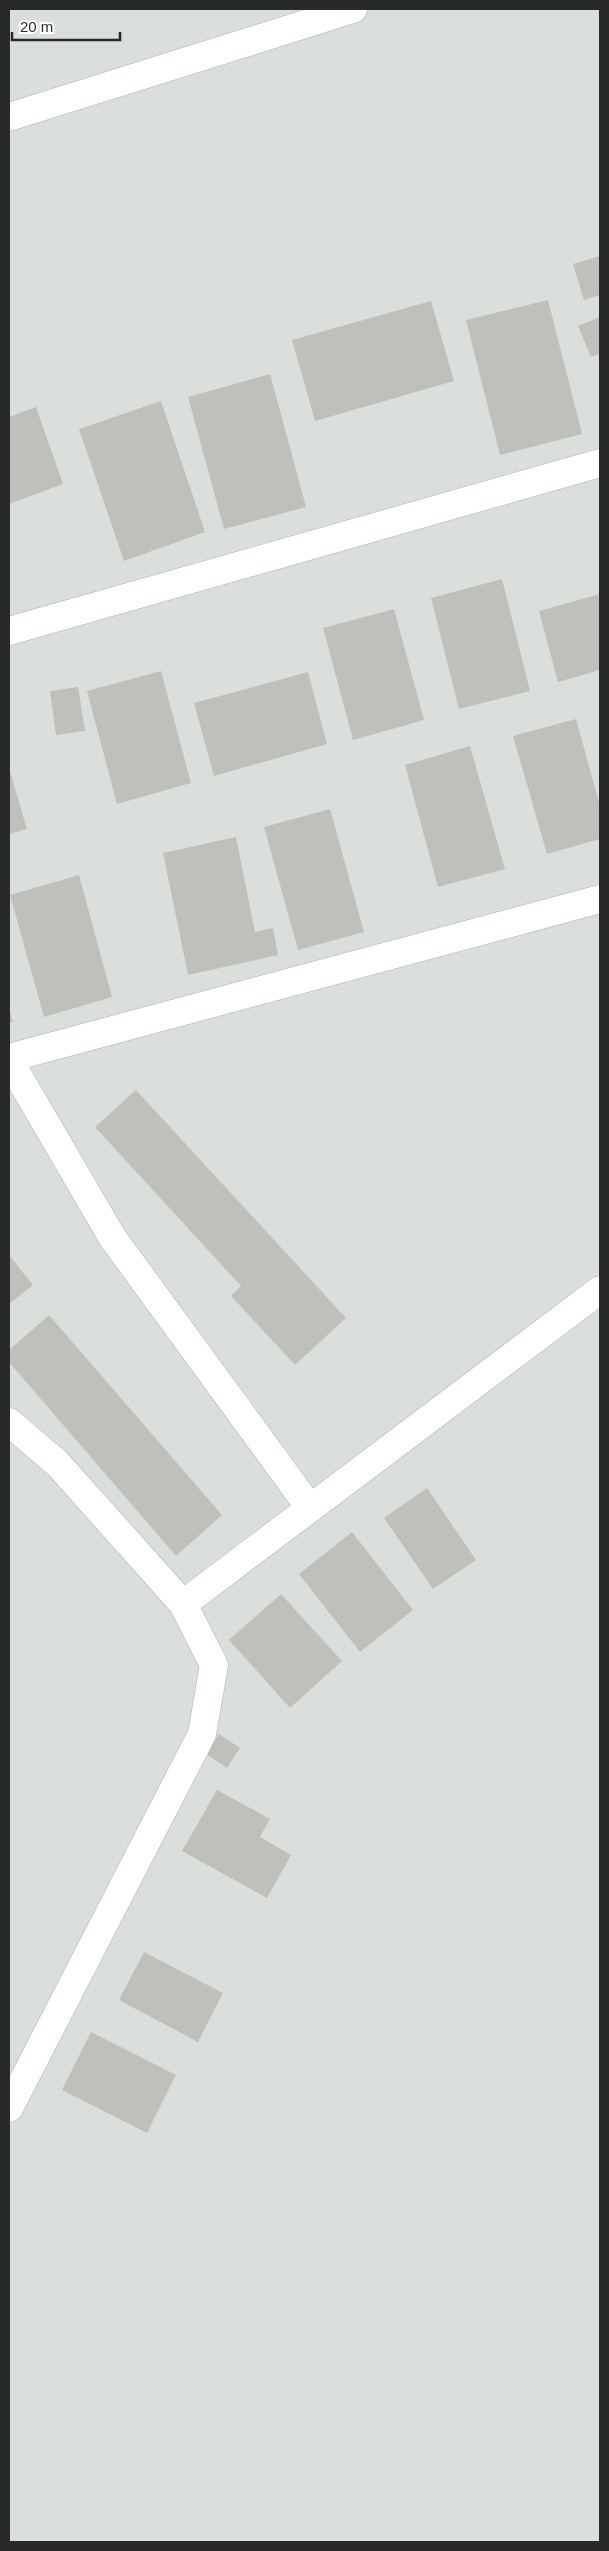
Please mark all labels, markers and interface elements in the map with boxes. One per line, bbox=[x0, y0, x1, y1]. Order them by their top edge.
scale bar bbox=[12, 10, 120, 42]
text: 20 m bbox=[20, 18, 53, 35]

